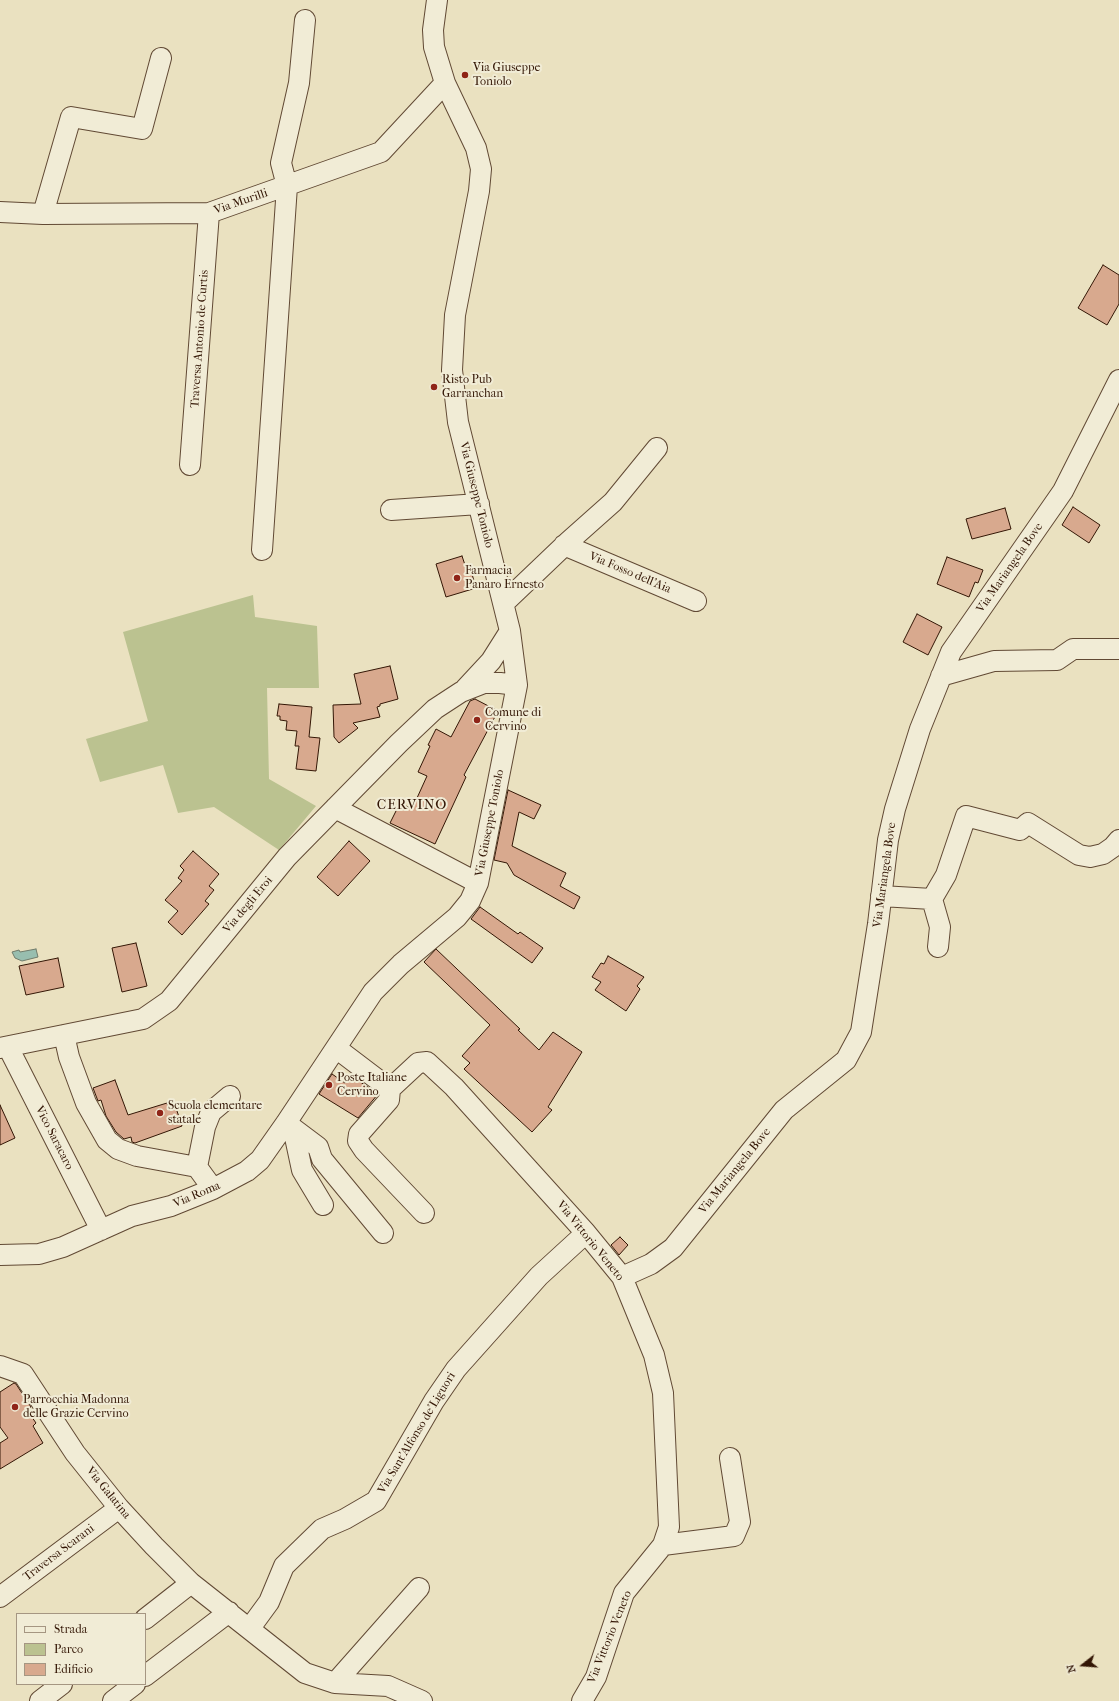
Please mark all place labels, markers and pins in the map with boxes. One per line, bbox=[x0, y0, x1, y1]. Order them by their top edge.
place label: Via Giuseppe Toniolo bbox=[473, 61, 540, 89]
marker: Via Giuseppe Toniolo bbox=[460, 70, 470, 80]
place label: Risto Pub Garranchan bbox=[442, 373, 503, 401]
marker: Risto Pub Garranchan bbox=[429, 382, 439, 392]
place label: Farmacia Panaro Ernesto bbox=[465, 564, 544, 592]
marker: Farmacia Panaro Ernesto bbox=[452, 573, 462, 583]
place label: Comune di Cervino bbox=[485, 706, 541, 734]
marker: Comune di Cervino bbox=[472, 715, 482, 725]
place label: Poste Italiane Cervino bbox=[337, 1071, 407, 1099]
marker: Poste Italiane Cervino bbox=[324, 1080, 334, 1090]
place label: Scuola elementare statale bbox=[168, 1099, 262, 1127]
marker: Scuola elementare statale bbox=[155, 1108, 165, 1118]
place label: Parrocchia Madonna delle Grazie Cervino bbox=[23, 1393, 129, 1421]
marker: Parrocchia Madonna delle Grazie Cervino bbox=[10, 1402, 20, 1412]

